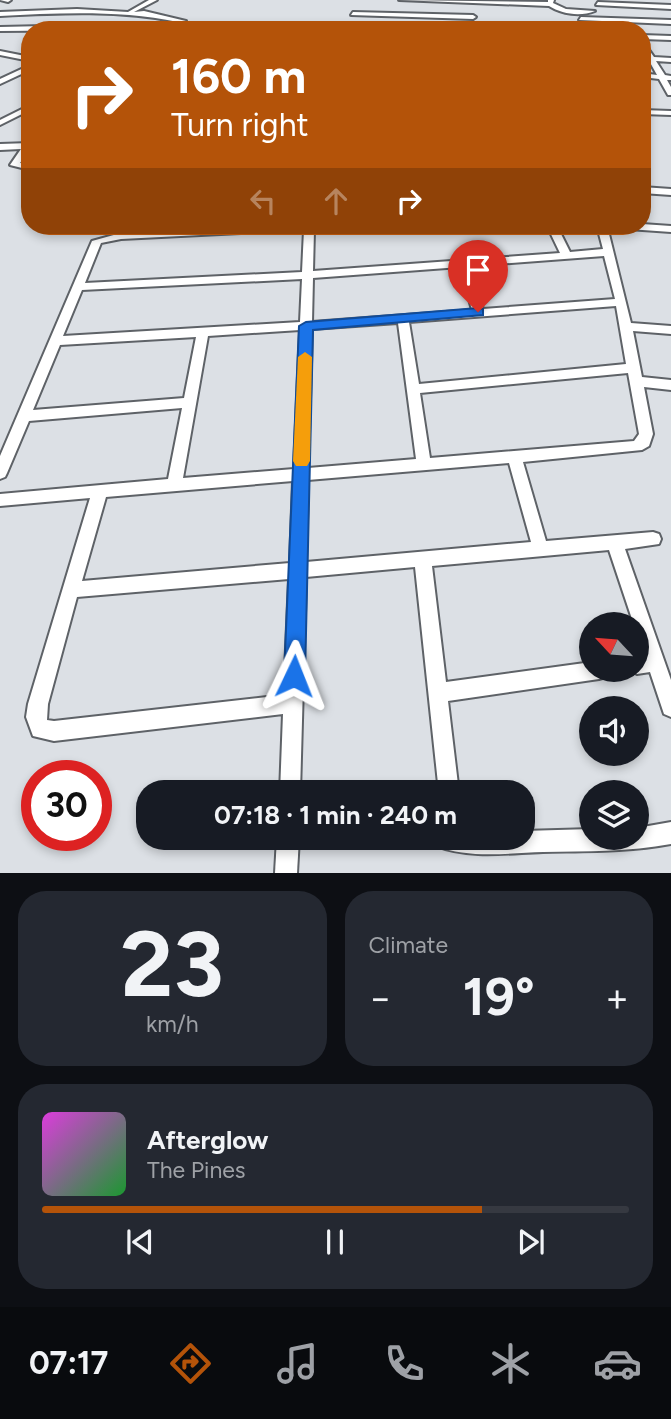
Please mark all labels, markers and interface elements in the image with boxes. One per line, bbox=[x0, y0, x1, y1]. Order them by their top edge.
text: 160 m bbox=[171, 46, 306, 105]
icon: right bbox=[56, 49, 147, 140]
text: Turn right bbox=[171, 106, 309, 144]
icon: left bbox=[244, 182, 282, 220]
icon: ahead bbox=[317, 182, 355, 220]
icon: right bbox=[390, 182, 428, 220]
pin bbox=[448, 240, 508, 312]
icon: arrive bbox=[459, 251, 497, 289]
north arrow bbox=[579, 612, 649, 682]
map controls bbox=[579, 612, 649, 850]
position arrow bbox=[257, 639, 331, 713]
button: sound bbox=[579, 696, 649, 766]
speed limit sign: 30 bbox=[21, 760, 112, 851]
button: layers bbox=[579, 780, 649, 850]
text: 07:18 · 1 min · 240 m bbox=[214, 799, 457, 831]
text: 23 bbox=[121, 910, 224, 1019]
text: Climate bbox=[369, 931, 448, 959]
text: 19° bbox=[463, 966, 535, 1028]
text: − bbox=[369, 975, 392, 1021]
text: + bbox=[605, 975, 629, 1021]
text: km/h bbox=[146, 1010, 199, 1038]
text: Afterglow bbox=[147, 1124, 269, 1156]
text: The Pines bbox=[147, 1156, 246, 1184]
icon: previous bbox=[121, 1223, 159, 1261]
icon: pause bbox=[316, 1223, 354, 1261]
icon: next bbox=[512, 1223, 550, 1261]
icon: directions bbox=[166, 1339, 215, 1388]
icon: music bbox=[273, 1339, 322, 1388]
icon: phone bbox=[380, 1339, 429, 1388]
icon: climate bbox=[486, 1339, 535, 1388]
icon: car bbox=[593, 1339, 642, 1388]
text: 07:17 bbox=[29, 1344, 108, 1382]

